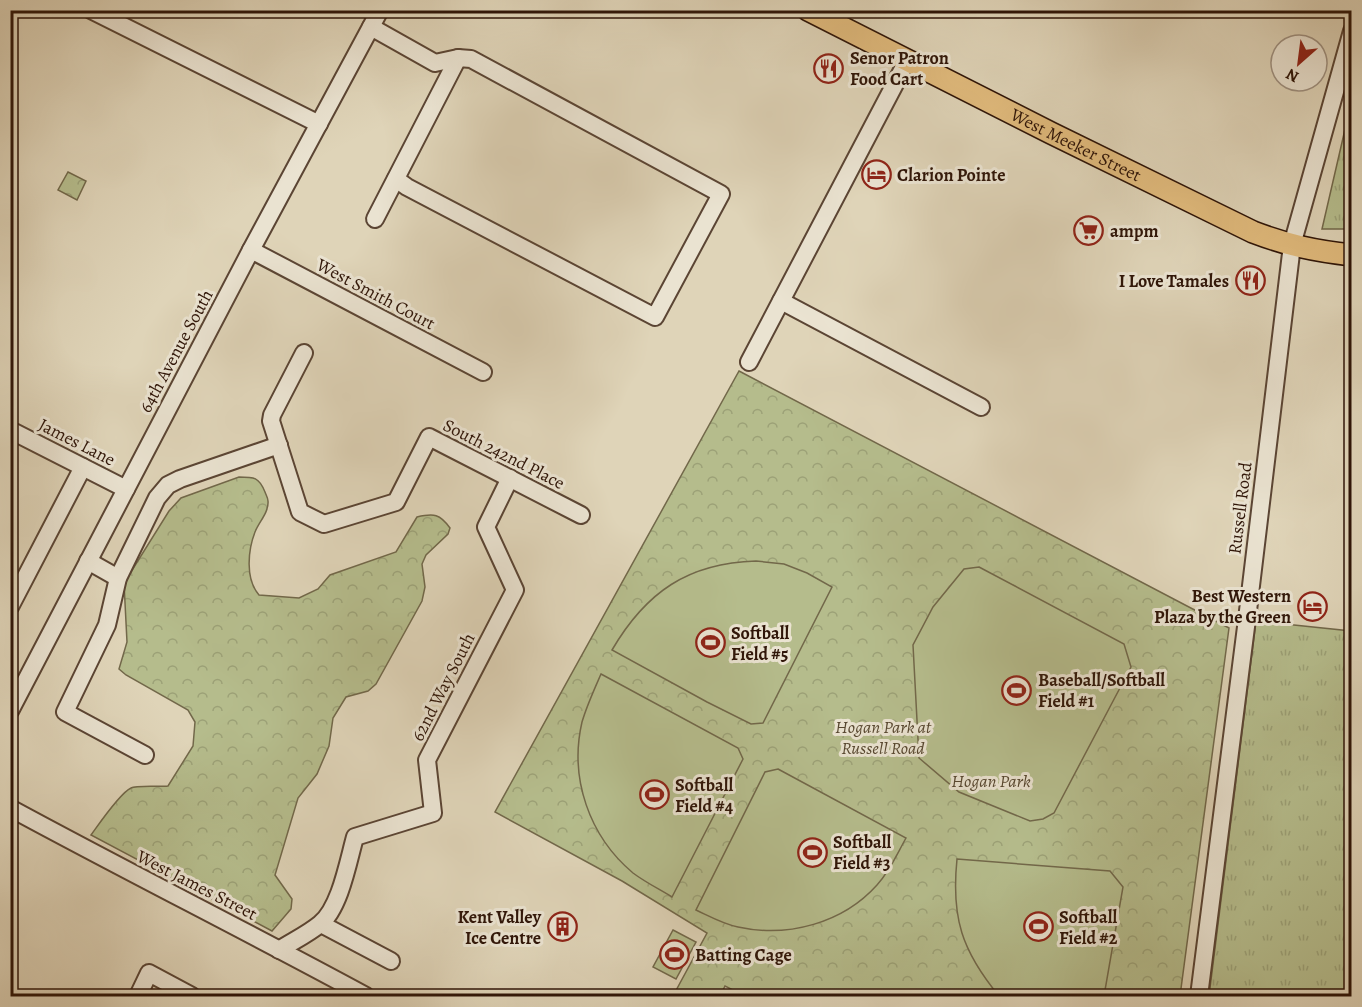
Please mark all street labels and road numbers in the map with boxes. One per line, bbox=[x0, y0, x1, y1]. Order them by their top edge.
street label: West Meeker Street bbox=[1006, 102, 1145, 187]
street label: West Smith Court bbox=[312, 252, 440, 335]
street label: 64th Avenue South bbox=[133, 285, 219, 417]
street label: James Lane bbox=[35, 412, 119, 472]
street label: South 242nd Place bbox=[439, 413, 569, 495]
street label: Russell Road bbox=[1222, 460, 1258, 555]
street label: 62nd Way South bbox=[405, 628, 481, 745]
street label: West James Street bbox=[132, 844, 261, 926]

